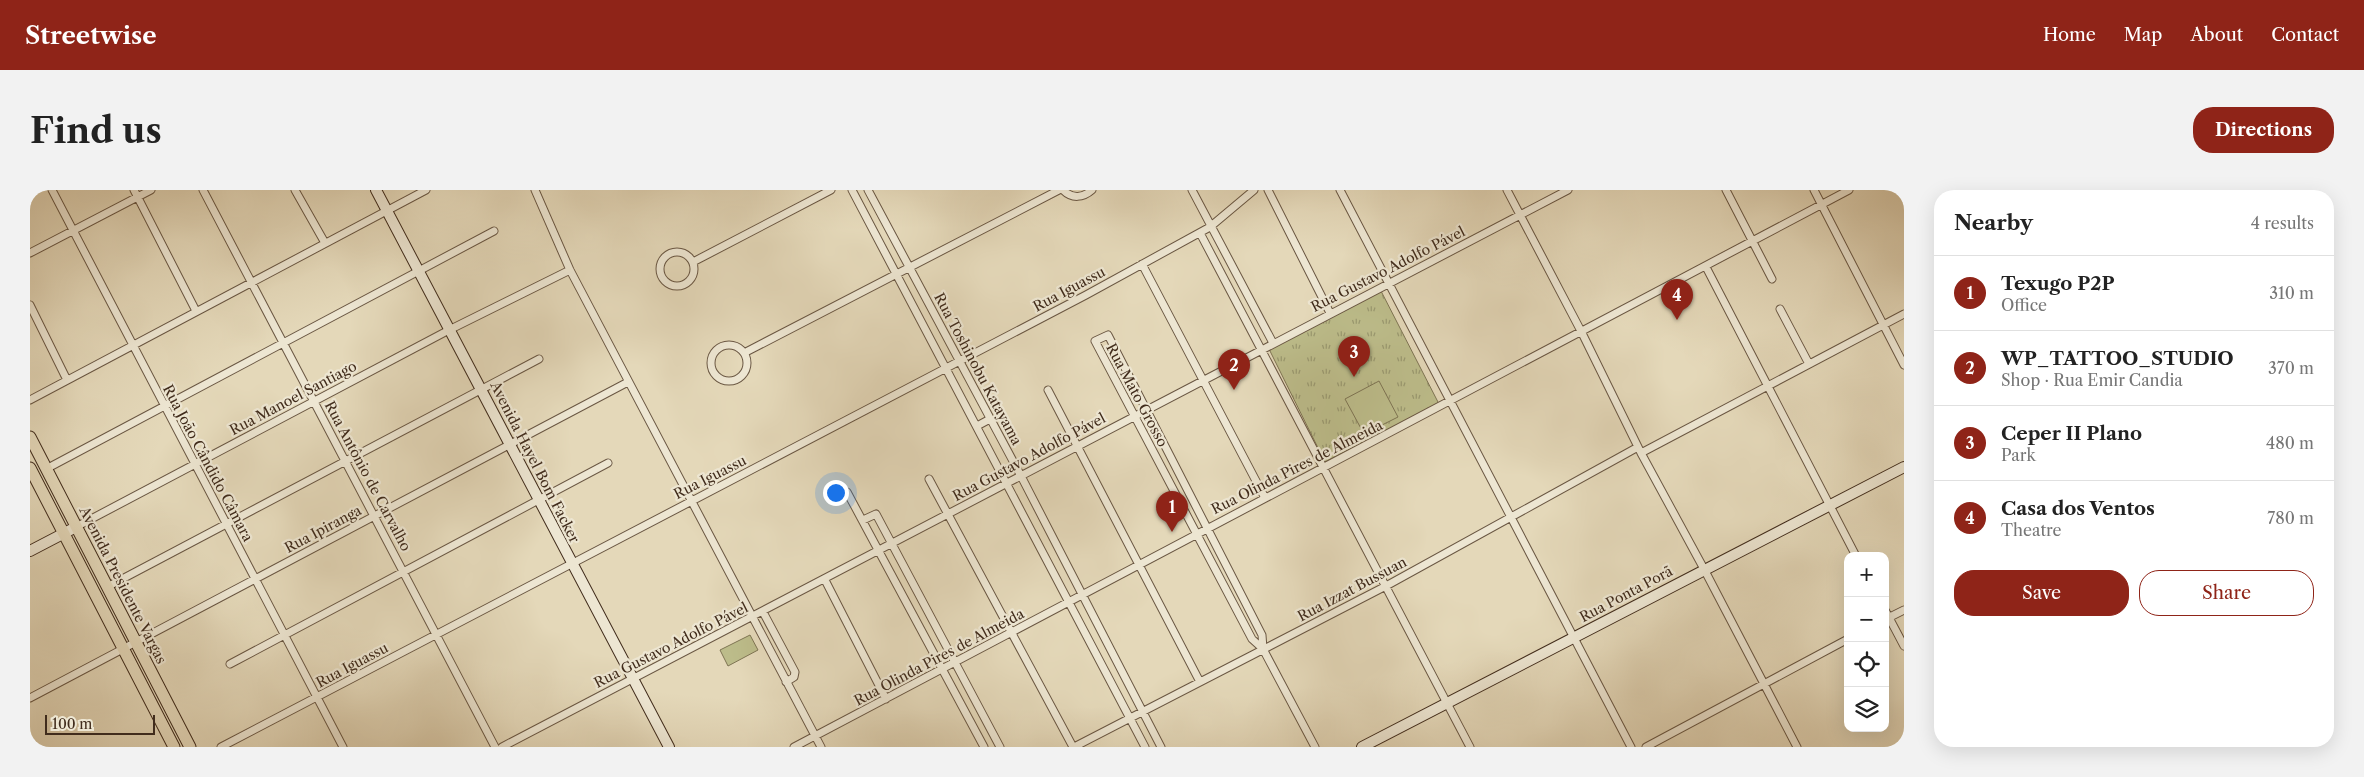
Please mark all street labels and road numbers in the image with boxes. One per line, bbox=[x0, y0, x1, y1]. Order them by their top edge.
street label: Rua Gustavo Adolfo Pável bbox=[1308, 222, 1468, 316]
street label: Rua Iguassu bbox=[1030, 262, 1108, 316]
street label: Rua Toshinobu Katayama bbox=[930, 290, 1026, 449]
street label: Rua Mato Grosso bbox=[1102, 340, 1172, 450]
street label: Rua Manoel Santiago bbox=[226, 357, 360, 439]
street label: Avenida Hayel Bom Facker bbox=[486, 377, 584, 546]
street label: Rua João Cândido Câmara bbox=[159, 381, 257, 545]
street label: Rua Antônio de Carvalho bbox=[321, 398, 415, 554]
street label: Rua Gustavo Adolfo Pável bbox=[950, 409, 1108, 505]
street label: Rua Olinda Pires de Almeida bbox=[1208, 416, 1386, 518]
street label: Rua Iguassu bbox=[671, 451, 750, 503]
street label: Rua Ipiranga bbox=[281, 501, 365, 557]
street label: Avenida Presidente Vargas bbox=[75, 502, 171, 667]
street label: Rua Izzat Bussuan bbox=[1294, 553, 1410, 625]
street label: Rua Ponta Porã bbox=[1576, 562, 1676, 626]
street label: Rua Gustavo Adolfo Pável bbox=[591, 598, 751, 692]
street label: Rua Olinda Pires de Almeida bbox=[851, 604, 1028, 710]
street label: Rua Iguassu bbox=[313, 638, 391, 692]

